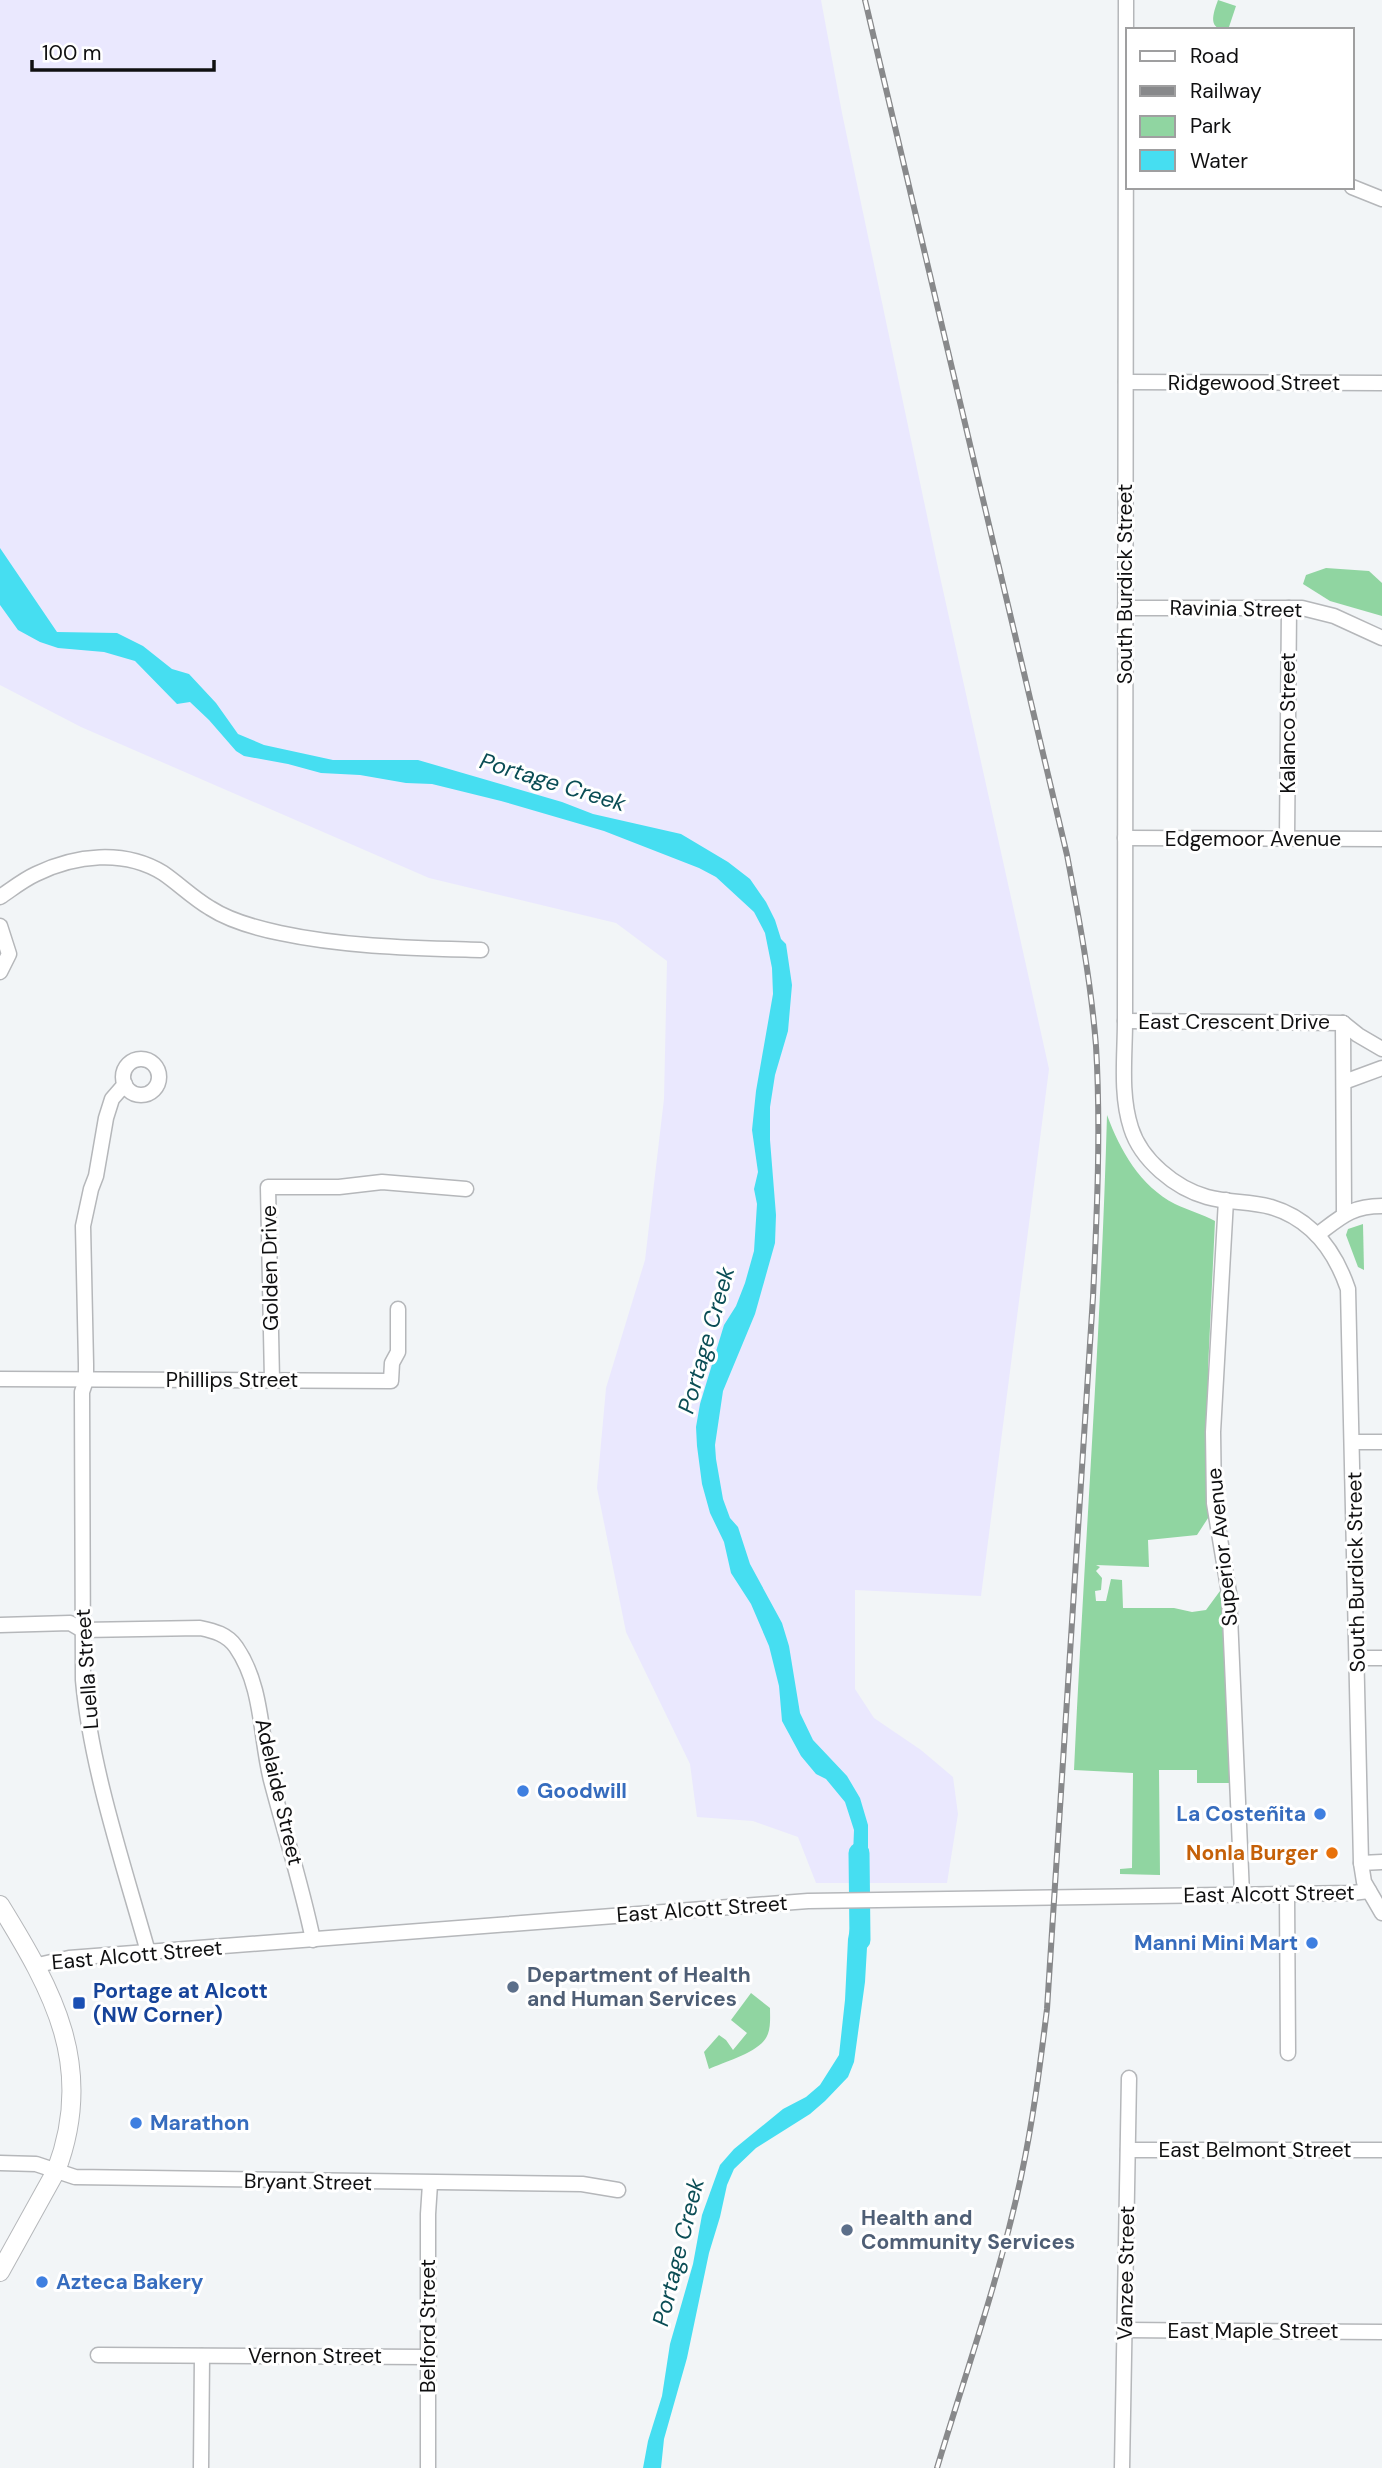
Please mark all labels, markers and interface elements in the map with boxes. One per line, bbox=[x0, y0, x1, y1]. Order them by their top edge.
scale bar bbox=[32, 28, 214, 72]
legend bbox=[1126, 28, 1354, 189]
text: 100 m bbox=[42, 39, 102, 67]
text: Road bbox=[1190, 42, 1239, 70]
text: Railway bbox=[1190, 77, 1262, 105]
text: Park bbox=[1190, 112, 1232, 140]
text: Water bbox=[1190, 147, 1248, 175]
street label: Ridgewood Street bbox=[1168, 369, 1340, 397]
street label: South Burdick Street bbox=[1111, 484, 1139, 684]
street label: Ravinia Street bbox=[1169, 594, 1303, 624]
street label: Kalanco Street bbox=[1274, 653, 1302, 793]
water label: Portage Creek bbox=[476, 746, 630, 819]
street label: Edgemoor Avenue bbox=[1165, 825, 1341, 853]
street label: East Crescent Drive bbox=[1138, 1008, 1330, 1036]
street label: Golden Drive bbox=[255, 1205, 285, 1331]
water label: Portage Creek bbox=[671, 1263, 741, 1417]
street label: Phillips Street bbox=[166, 1366, 298, 1394]
street label: Superior Avenue bbox=[1200, 1466, 1244, 1628]
street label: South Burdick Street bbox=[1340, 1472, 1372, 1672]
street label: Luella Street bbox=[69, 1608, 105, 1730]
street label: Adelaide Street bbox=[249, 1716, 309, 1868]
place label: Goodwill bbox=[537, 1777, 627, 1805]
marker: Goodwill bbox=[515, 1783, 531, 1799]
place label: La Costeñita bbox=[1176, 1800, 1306, 1828]
marker: La Costeñita bbox=[1312, 1806, 1328, 1822]
place label: Nonla Burger bbox=[1186, 1839, 1318, 1867]
marker: Nonla Burger bbox=[1324, 1845, 1340, 1861]
street label: East Alcott Street bbox=[1183, 1879, 1355, 1909]
street label: East Alcott Street bbox=[616, 1889, 788, 1929]
place label: Manni Mini Mart bbox=[1134, 1929, 1298, 1957]
street label: East Alcott Street bbox=[50, 1934, 224, 1976]
marker: Manni Mini Mart bbox=[1304, 1935, 1320, 1951]
place label: Department of Health and Human Services bbox=[527, 1961, 751, 2013]
place label: Portage at Alcott (NW Corner) bbox=[93, 1977, 268, 2029]
marker: Department of Health and Human Services bbox=[505, 1979, 521, 1995]
marker: Portage at Alcott (NW Corner) bbox=[71, 1995, 87, 2011]
place label: Marathon bbox=[150, 2109, 250, 2137]
marker: Marathon bbox=[128, 2115, 144, 2131]
street label: East Belmont Street bbox=[1158, 2136, 1352, 2164]
street label: Bryant Street bbox=[244, 2167, 372, 2197]
water label: Portage Creek bbox=[645, 2175, 711, 2329]
place label: Health and Community Services bbox=[861, 2204, 1075, 2256]
street label: Vanzee Street bbox=[1111, 2205, 1141, 2341]
marker: Health and Community Services bbox=[839, 2222, 855, 2238]
street label: Belford Street bbox=[414, 2259, 442, 2393]
place label: Azteca Bakery bbox=[56, 2268, 204, 2296]
marker: Azteca Bakery bbox=[34, 2274, 50, 2290]
street label: East Maple Street bbox=[1167, 2317, 1339, 2345]
street label: Vernon Street bbox=[248, 2342, 382, 2370]

